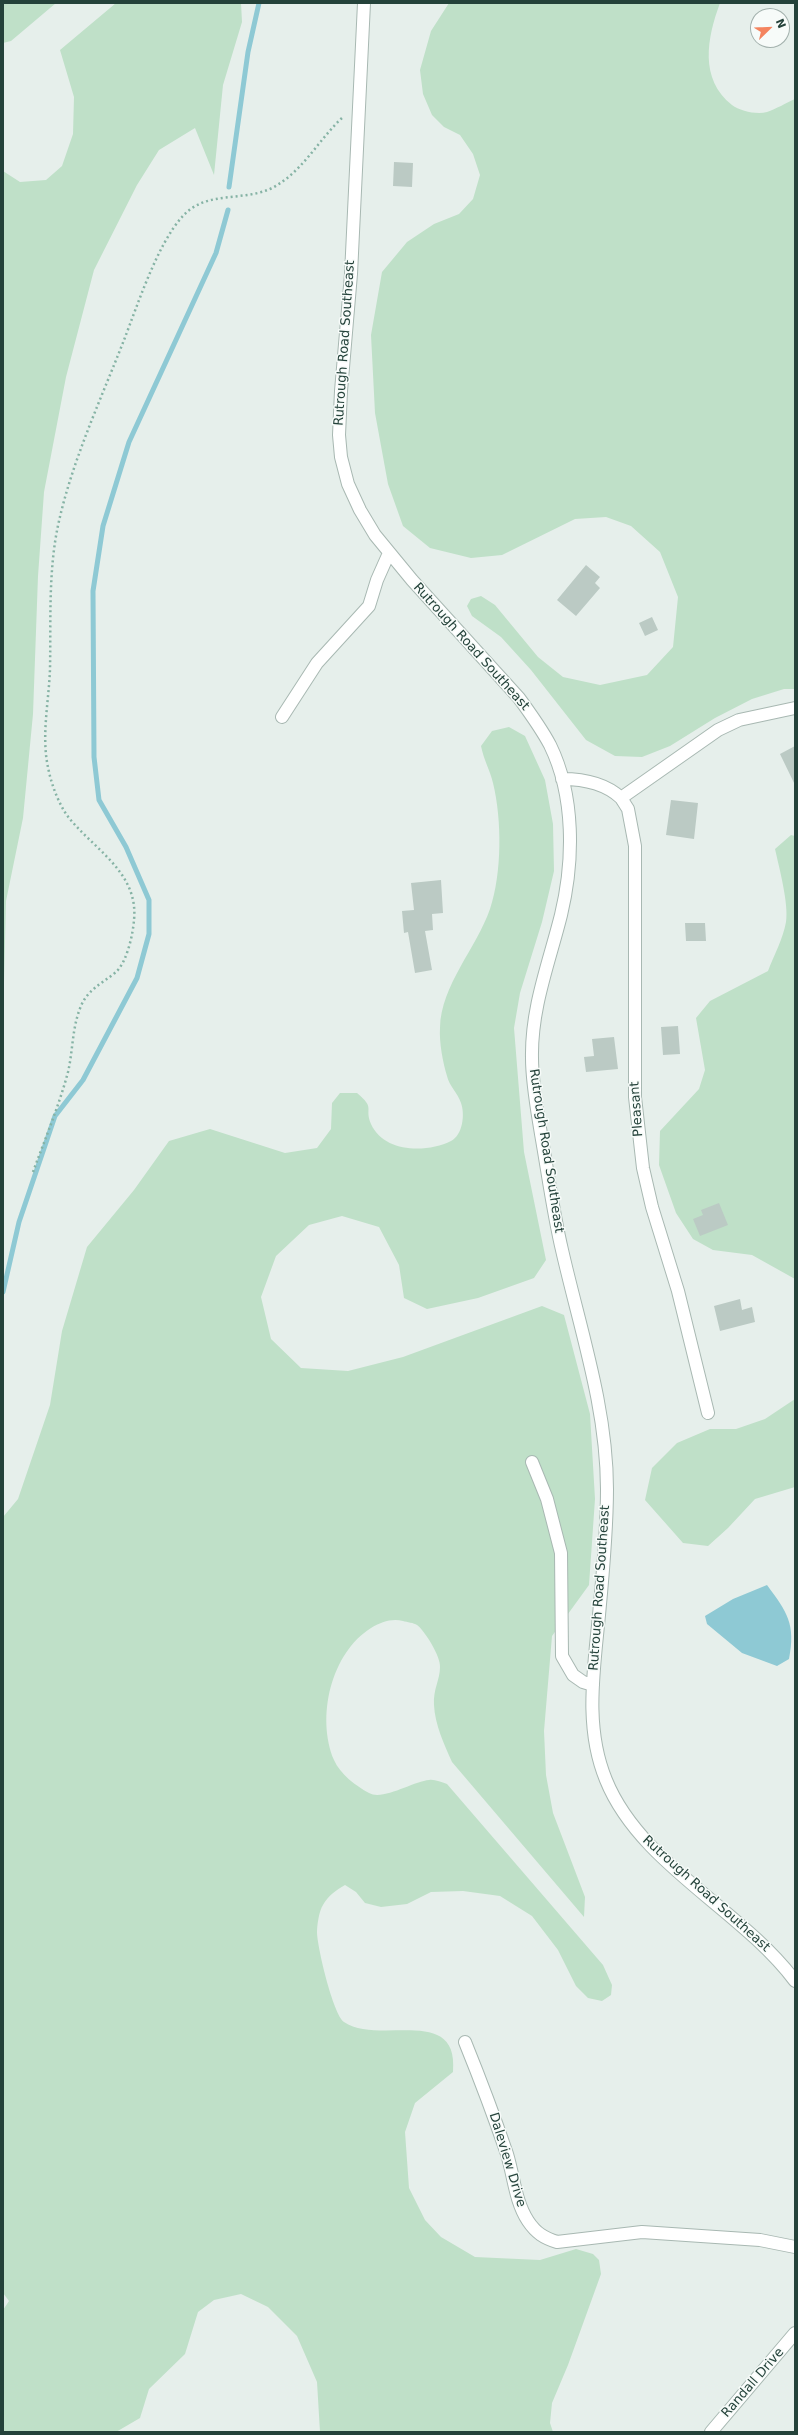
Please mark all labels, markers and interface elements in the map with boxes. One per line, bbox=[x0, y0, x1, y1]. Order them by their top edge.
north arrow bbox=[750, 8, 790, 48]
text: N bbox=[773, 17, 788, 30]
street label: Rutrough Road Southeast bbox=[331, 260, 359, 426]
street label: Rutrough Road Southeast bbox=[410, 580, 532, 714]
street label: Rutrough Road Southeast bbox=[525, 1068, 567, 1234]
street label: Pleasant bbox=[627, 1081, 647, 1137]
street label: Rutrough Road Southeast bbox=[586, 1505, 614, 1671]
street label: Rutrough Road Southeast bbox=[639, 1833, 773, 1955]
street label: Daleview Drive bbox=[485, 2111, 529, 2209]
street label: Randall Drive bbox=[719, 2345, 787, 2421]

